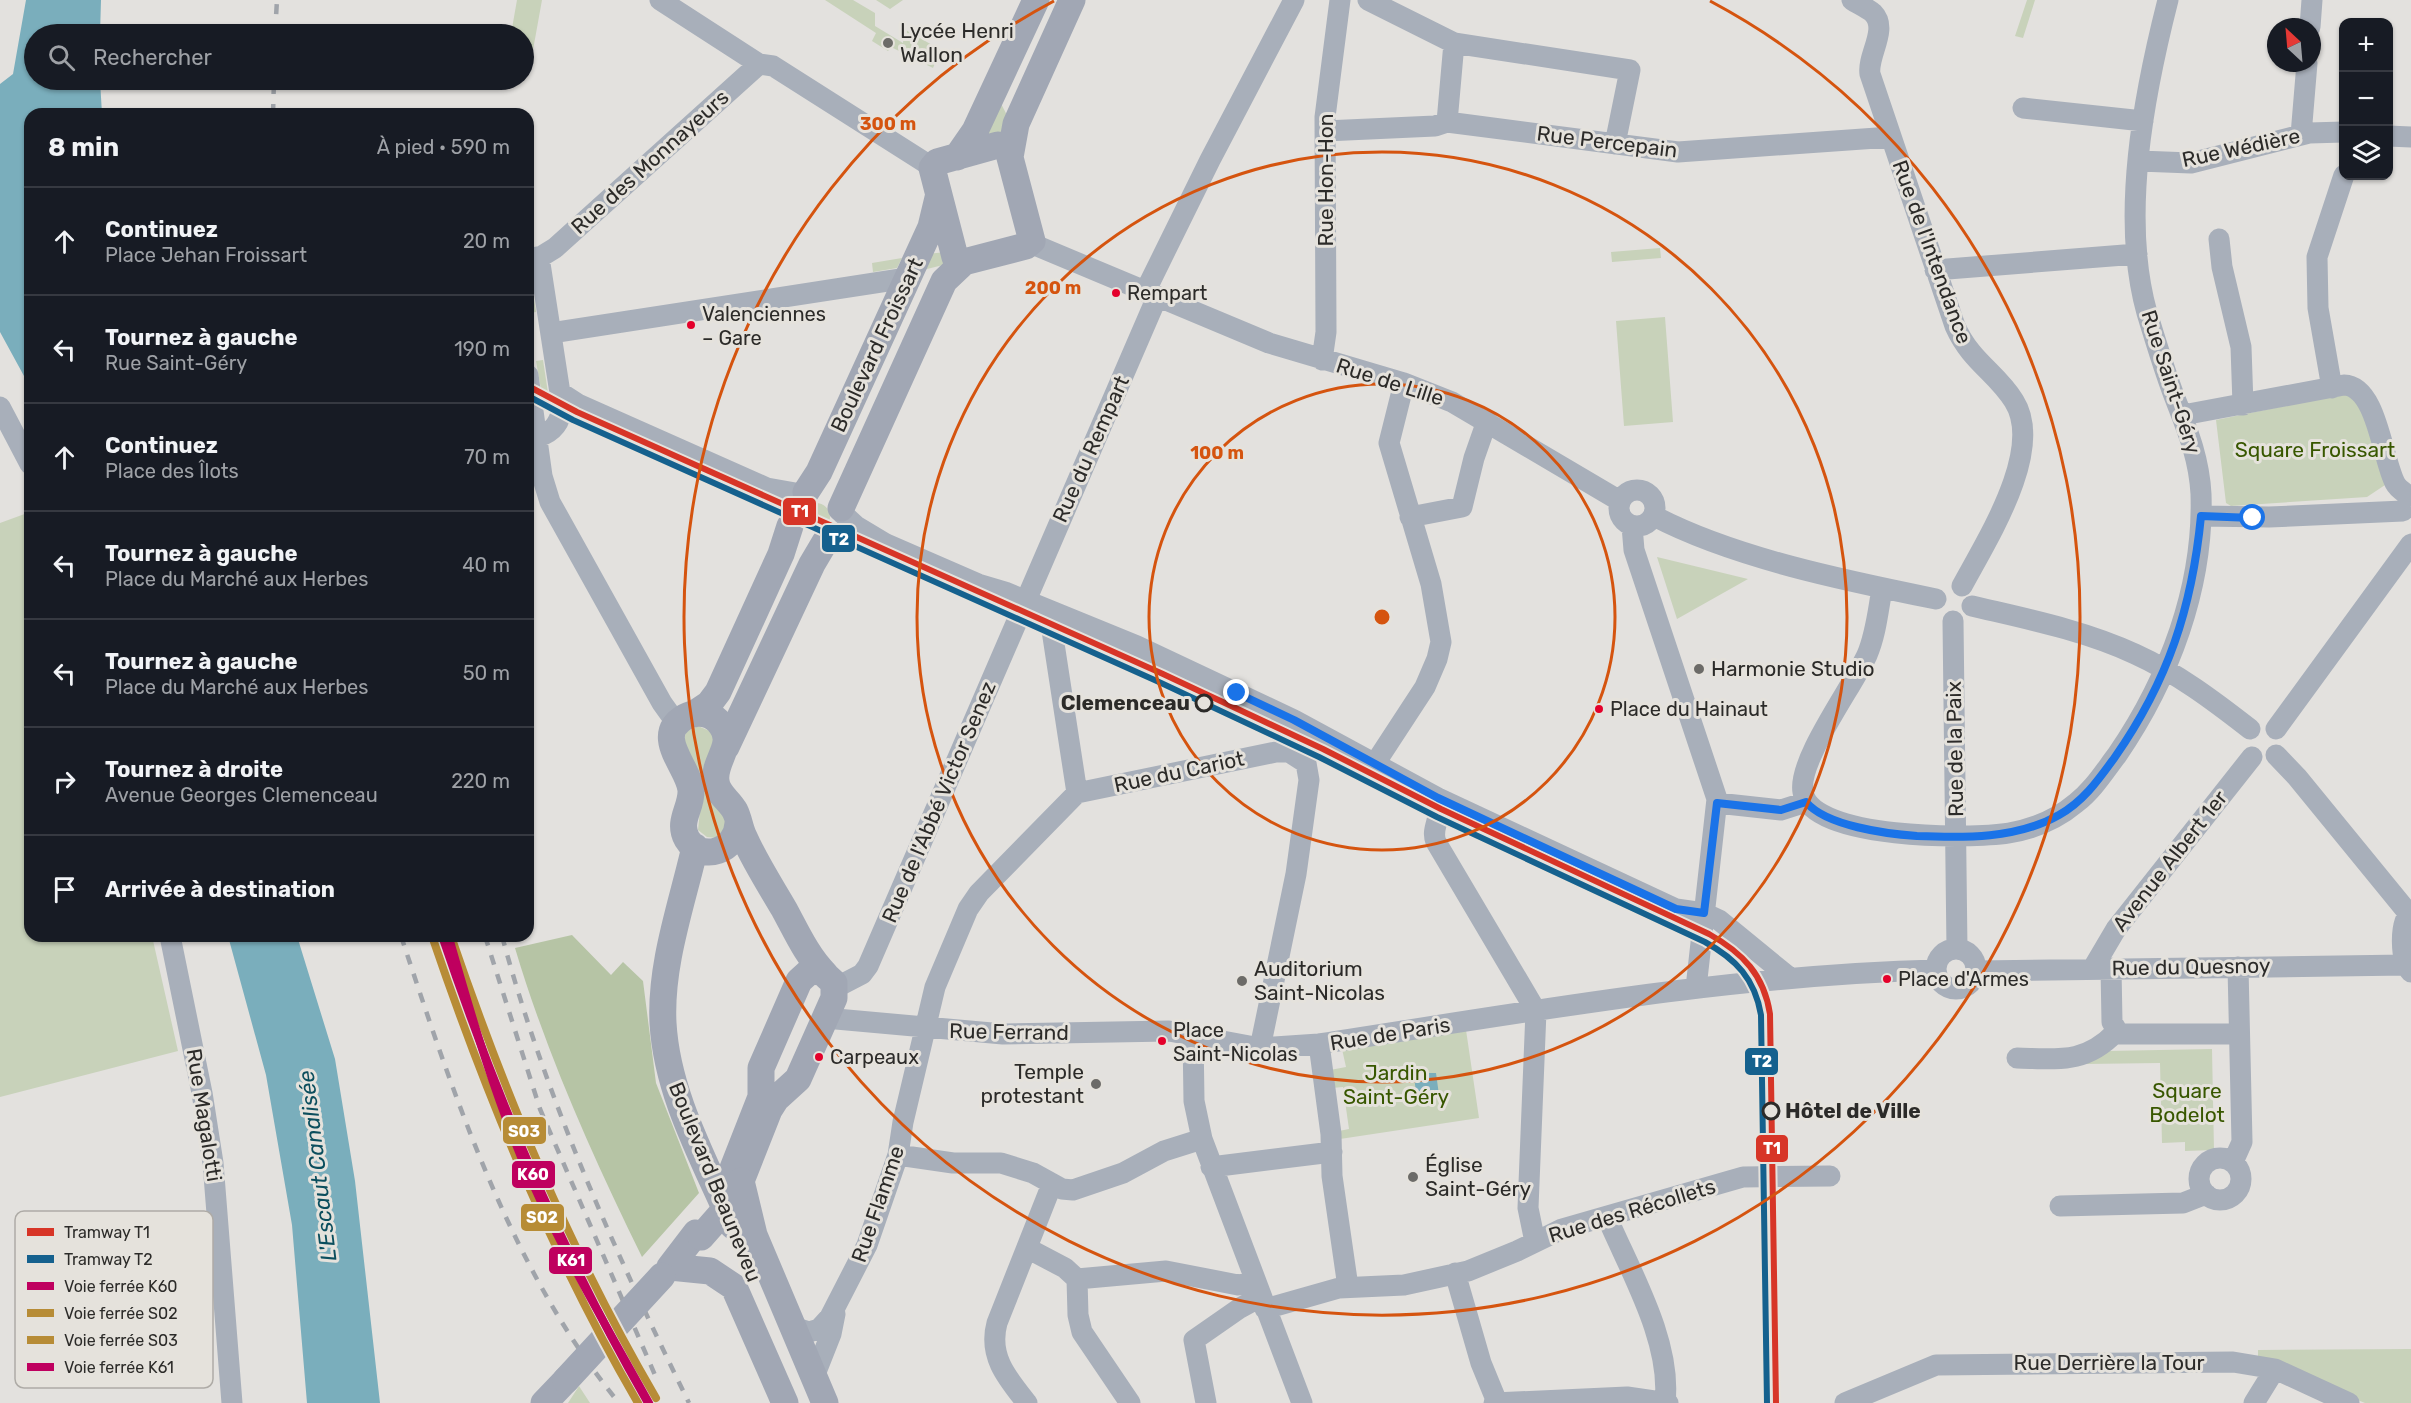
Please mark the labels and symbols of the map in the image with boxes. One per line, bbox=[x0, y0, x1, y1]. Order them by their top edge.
place label: Lycée Henri Wallon bbox=[900, 18, 1014, 67]
north arrow bbox=[2267, 18, 2321, 72]
marker: Lycée Henri Wallon bbox=[881, 36, 895, 50]
street label: Rue des Monnayeurs bbox=[566, 84, 734, 239]
text: 300 m bbox=[860, 113, 916, 135]
street label: Rue Hon-Hon bbox=[1313, 114, 1338, 246]
street label: Rue Percepain bbox=[1535, 120, 1679, 163]
street label: Rue Wédière bbox=[2180, 123, 2302, 172]
street label: Rue de l'Intendance bbox=[1888, 157, 1977, 347]
street label: Boulevard Froissart bbox=[825, 254, 928, 436]
text: 200 m bbox=[1025, 277, 1081, 299]
place label: Rempart bbox=[1127, 281, 1208, 305]
marker: Rempart bbox=[1110, 287, 1122, 299]
place label: Valenciennes – Gare bbox=[702, 302, 826, 350]
street label: Rue Saint-Géry bbox=[2137, 307, 2207, 457]
marker: Valenciennes – Gare bbox=[685, 319, 697, 331]
street label: Rue de Lille bbox=[1333, 352, 1447, 411]
street label: Rue du Rempart bbox=[1047, 372, 1134, 526]
park label: Square Froissart bbox=[2235, 437, 2395, 462]
text: 100 m bbox=[1190, 442, 1244, 464]
line badge: T1 bbox=[782, 497, 817, 526]
text: T1 bbox=[791, 502, 809, 521]
route start bbox=[2239, 504, 2265, 530]
line badge: T2 bbox=[821, 524, 856, 553]
text: T2 bbox=[829, 530, 849, 549]
centre of rings bbox=[1372, 607, 1392, 627]
place label: Harmonie Studio bbox=[1711, 656, 1875, 681]
marker: Harmonie Studio bbox=[1692, 662, 1706, 676]
street label: Rue de l'Abbé Victor Senez bbox=[876, 677, 1001, 926]
route end bbox=[1223, 679, 1249, 705]
street label: Rue de la Paix bbox=[1941, 681, 1968, 817]
place label: Clemenceau bbox=[1061, 690, 1190, 715]
marker: Clemenceau bbox=[1195, 694, 1213, 712]
place label: Place du Hainaut bbox=[1610, 697, 1768, 721]
marker: Place du Hainaut bbox=[1593, 703, 1605, 715]
street label: Rue du Cariot bbox=[1112, 746, 1246, 798]
street label: Avenue Albert 1er bbox=[2107, 785, 2232, 936]
street label: Rue du Quesnoy bbox=[2111, 953, 2271, 980]
place label: Auditorium Saint-Nicolas bbox=[1254, 956, 1385, 1005]
place label: Place d'Armes bbox=[1898, 967, 2029, 991]
marker: Place d'Armes bbox=[1881, 973, 1893, 985]
marker: Auditorium Saint-Nicolas bbox=[1235, 974, 1249, 988]
street label: Rue de Paris bbox=[1328, 1012, 1452, 1055]
street label: Rue Ferrand bbox=[949, 1018, 1069, 1045]
place label: Place Saint-Nicolas bbox=[1173, 1018, 1298, 1066]
marker: Place Saint-Nicolas bbox=[1156, 1035, 1168, 1047]
place label: Carpeaux bbox=[830, 1045, 919, 1069]
street label: Rue Magalotti bbox=[182, 1047, 227, 1183]
line badge: T2 bbox=[1744, 1047, 1779, 1076]
marker: Carpeaux bbox=[813, 1051, 825, 1063]
text: T2 bbox=[1752, 1052, 1772, 1071]
place label: Temple protestant bbox=[981, 1059, 1084, 1108]
park label: Jardin Saint-Géry bbox=[1343, 1060, 1449, 1109]
water label: L'Escaut Canalisée bbox=[292, 1069, 343, 1263]
marker: Temple protestant bbox=[1089, 1077, 1103, 1091]
street label: Boulevard Beauneveu bbox=[664, 1078, 767, 1285]
park label: Square Bodelot bbox=[2149, 1078, 2225, 1127]
place label: Hôtel de Ville bbox=[1785, 1098, 1921, 1123]
marker: Hôtel de Ville bbox=[1762, 1102, 1780, 1120]
line badge: S03 bbox=[502, 1116, 547, 1145]
text: S03 bbox=[508, 1122, 540, 1141]
line badge: T1 bbox=[1755, 1134, 1789, 1163]
text: T1 bbox=[1763, 1139, 1781, 1158]
street label: Rue Flamme bbox=[846, 1142, 909, 1265]
place label: Église Saint-Géry bbox=[1425, 1152, 1532, 1201]
line badge: K60 bbox=[511, 1160, 556, 1189]
text: K60 bbox=[517, 1165, 549, 1184]
marker: Église Saint-Géry bbox=[1406, 1170, 1420, 1184]
street label: Rue des Récollets bbox=[1545, 1173, 1718, 1248]
line badge: S02 bbox=[520, 1203, 565, 1232]
text: S02 bbox=[526, 1208, 558, 1227]
legend bbox=[15, 1211, 213, 1388]
text: Tramway T1 bbox=[64, 1223, 150, 1242]
line badge: K61 bbox=[548, 1246, 593, 1275]
text: Tramway T2 bbox=[64, 1250, 153, 1269]
text: K61 bbox=[557, 1251, 585, 1270]
text: Voie ferrée K60 bbox=[64, 1277, 178, 1296]
text: Voie ferrée S02 bbox=[64, 1304, 178, 1323]
text: Voie ferrée S03 bbox=[64, 1331, 178, 1350]
street label: Rue Derrière la Tour bbox=[2013, 1350, 2205, 1375]
text: Voie ferrée K61 bbox=[64, 1358, 174, 1377]

